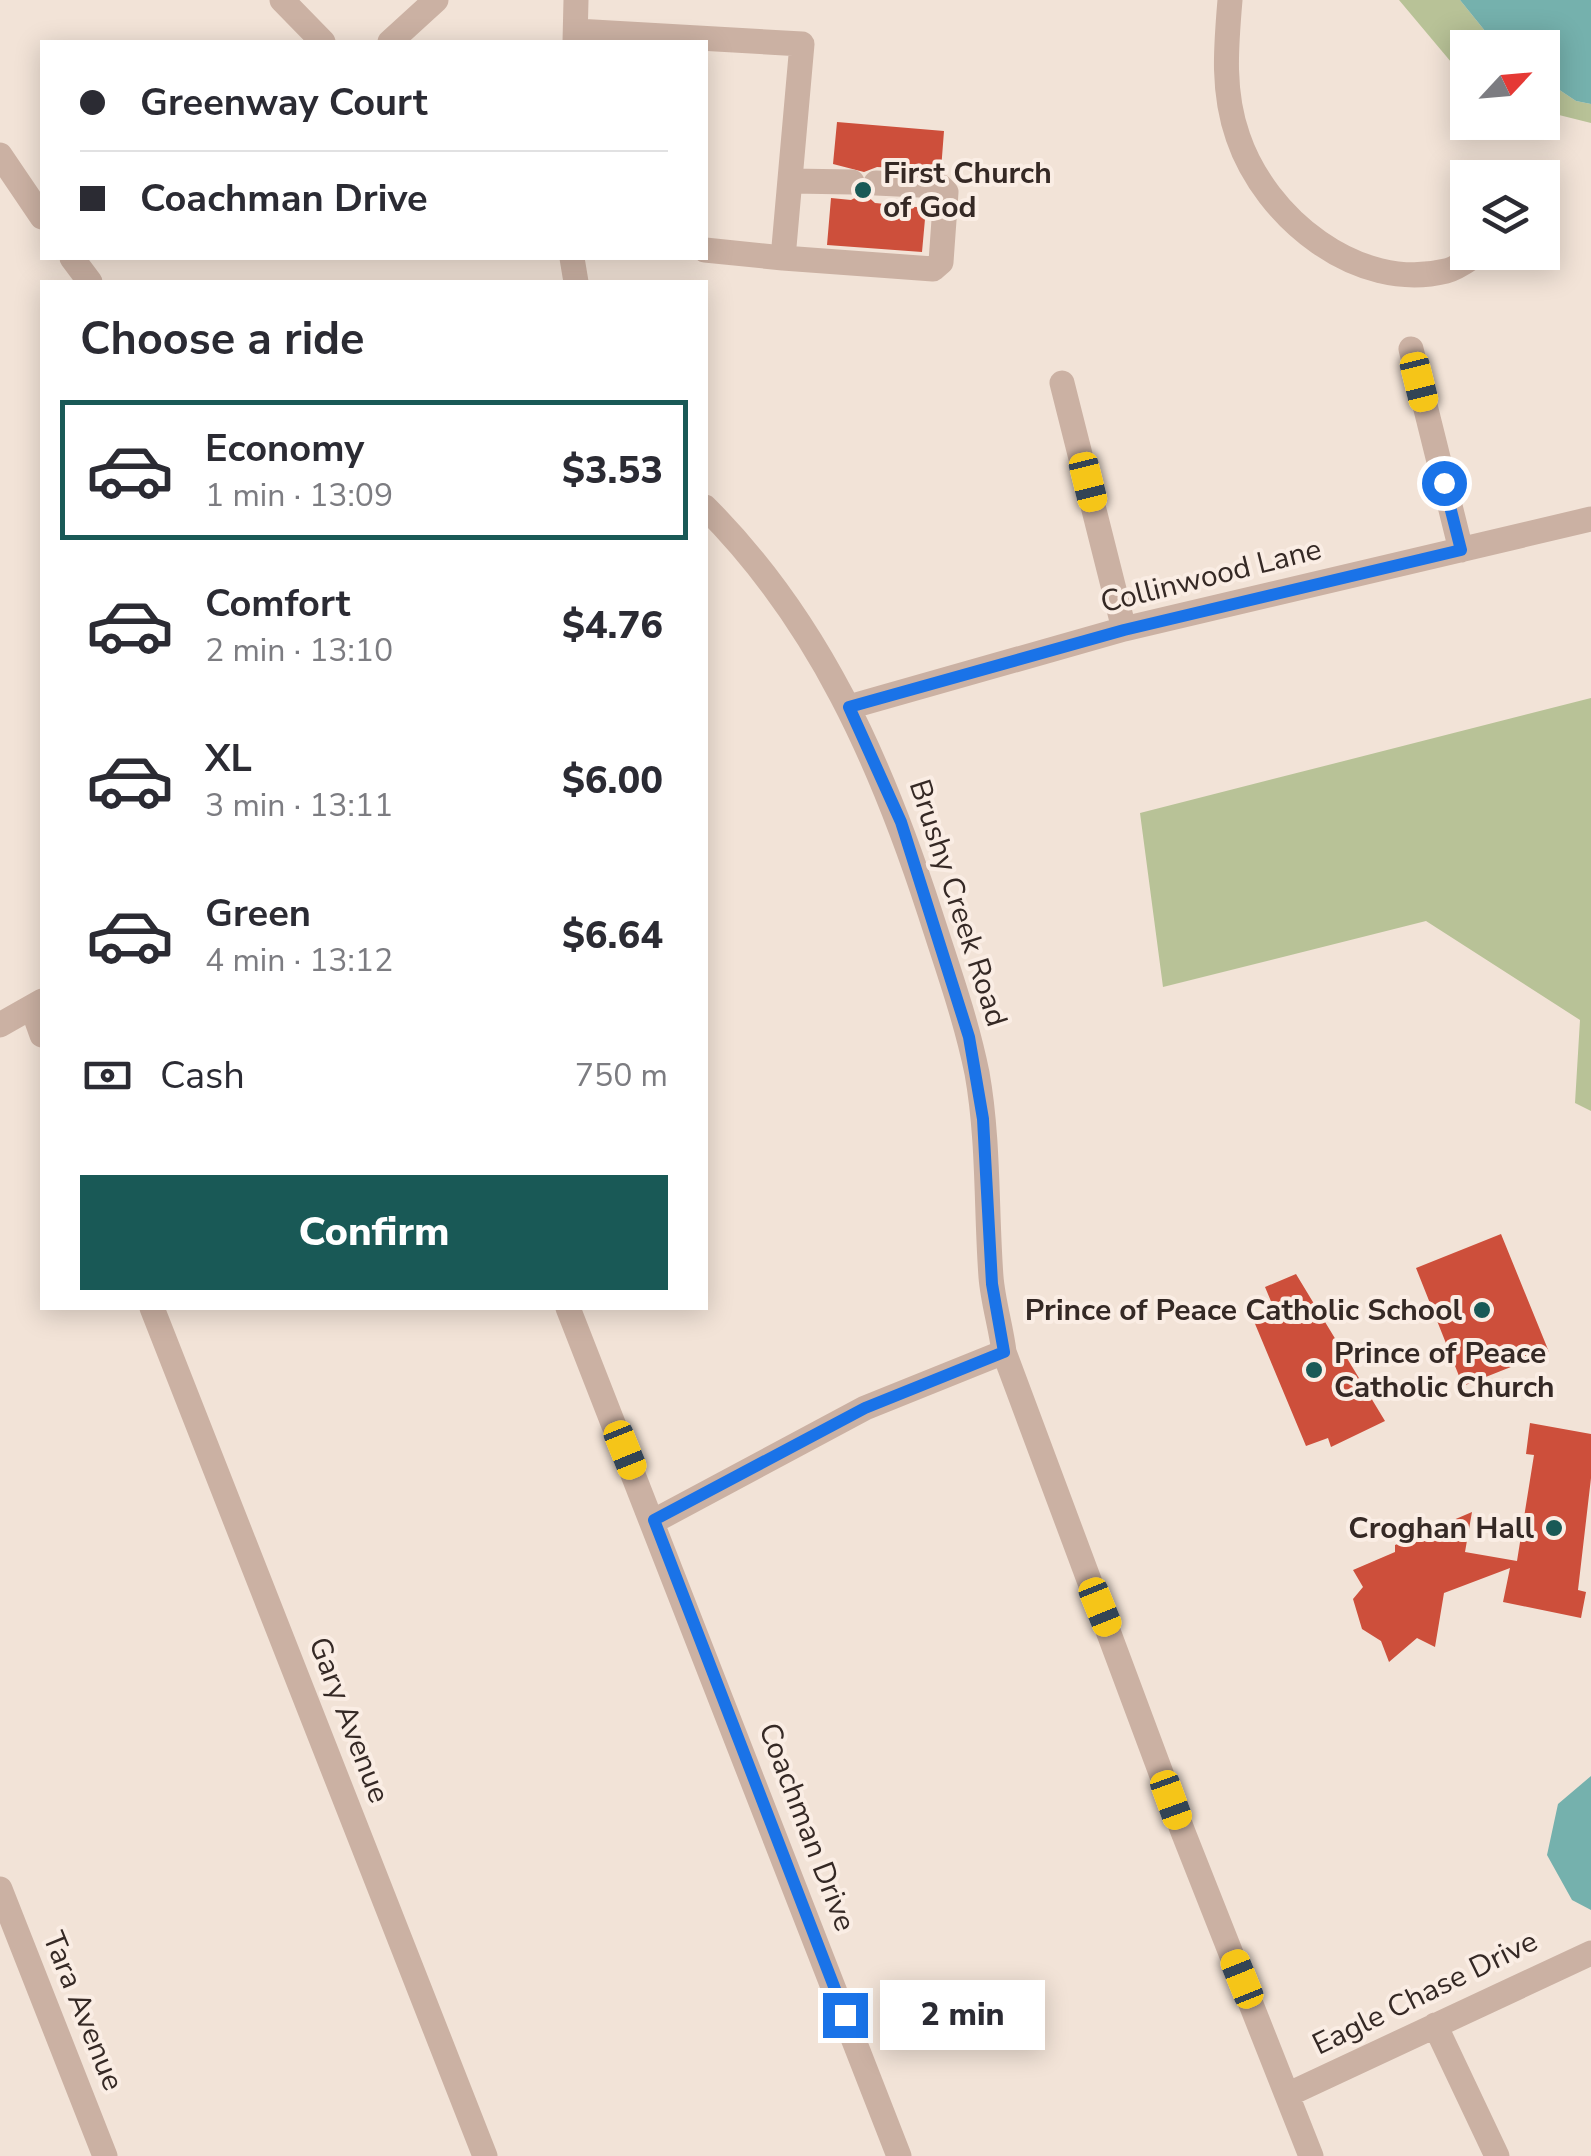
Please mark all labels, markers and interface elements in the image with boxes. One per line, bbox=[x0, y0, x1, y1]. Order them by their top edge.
north arrow bbox=[1450, 30, 1560, 140]
map controls bbox=[1450, 30, 1560, 270]
text: Greenway Court bbox=[140, 77, 428, 128]
place label: First Church of God bbox=[883, 153, 1052, 228]
button: layers bbox=[1450, 160, 1560, 270]
text: Coachman Drive bbox=[140, 173, 428, 224]
marker: First Church of God bbox=[852, 179, 874, 201]
text: Choose a ride bbox=[80, 309, 365, 370]
car bbox=[1397, 349, 1441, 415]
text: Economy bbox=[205, 423, 364, 474]
icon: car bbox=[85, 425, 175, 515]
text: $3.53 bbox=[562, 445, 663, 496]
car bbox=[1066, 449, 1110, 515]
route start bbox=[1422, 461, 1467, 506]
text: 1 min · 13:09 bbox=[205, 474, 393, 517]
street label: Collinwood Lane bbox=[1096, 529, 1326, 623]
text: Comfort bbox=[205, 578, 350, 629]
icon: car bbox=[85, 580, 175, 670]
text: $4.76 bbox=[562, 600, 663, 651]
text: 2 min · 13:10 bbox=[205, 629, 393, 672]
text: XL bbox=[205, 733, 252, 784]
icon: car bbox=[85, 735, 175, 825]
text: $6.00 bbox=[562, 755, 663, 806]
street label: Brushy Creek Road bbox=[899, 774, 1017, 1032]
text: 3 min · 13:11 bbox=[205, 784, 393, 827]
text: Green bbox=[205, 888, 311, 939]
icon: car bbox=[85, 890, 175, 980]
text: $6.64 bbox=[562, 910, 663, 961]
text: 4 min · 13:12 bbox=[205, 939, 393, 982]
icon: cash bbox=[80, 1048, 135, 1103]
text: Cash bbox=[160, 1050, 245, 1101]
text: 750 m bbox=[575, 1054, 668, 1097]
button: Confirm bbox=[80, 1175, 668, 1290]
place label: Prince of Peace Catholic School bbox=[1025, 1290, 1462, 1331]
marker: Prince of Peace Catholic School bbox=[1471, 1299, 1493, 1321]
place label: Prince of Peace Catholic Church bbox=[1334, 1333, 1555, 1408]
marker: Prince of Peace Catholic Church bbox=[1303, 1359, 1325, 1381]
car bbox=[600, 1417, 650, 1483]
place label: Croghan Hall bbox=[1348, 1508, 1534, 1549]
marker: Croghan Hall bbox=[1543, 1517, 1565, 1539]
car bbox=[1075, 1574, 1125, 1640]
street label: Gary Avenue bbox=[299, 1631, 399, 1809]
street label: Coachman Drive bbox=[748, 1717, 866, 1937]
car bbox=[1147, 1767, 1195, 1833]
street label: Eagle Chase Drive bbox=[1306, 1921, 1544, 2065]
street label: Tara Avenue bbox=[33, 1925, 133, 2097]
car bbox=[1217, 1946, 1267, 2012]
callout: 2 min bbox=[880, 1980, 1045, 2050]
route end bbox=[823, 1993, 868, 2038]
text: 2 min bbox=[920, 1993, 1005, 2036]

